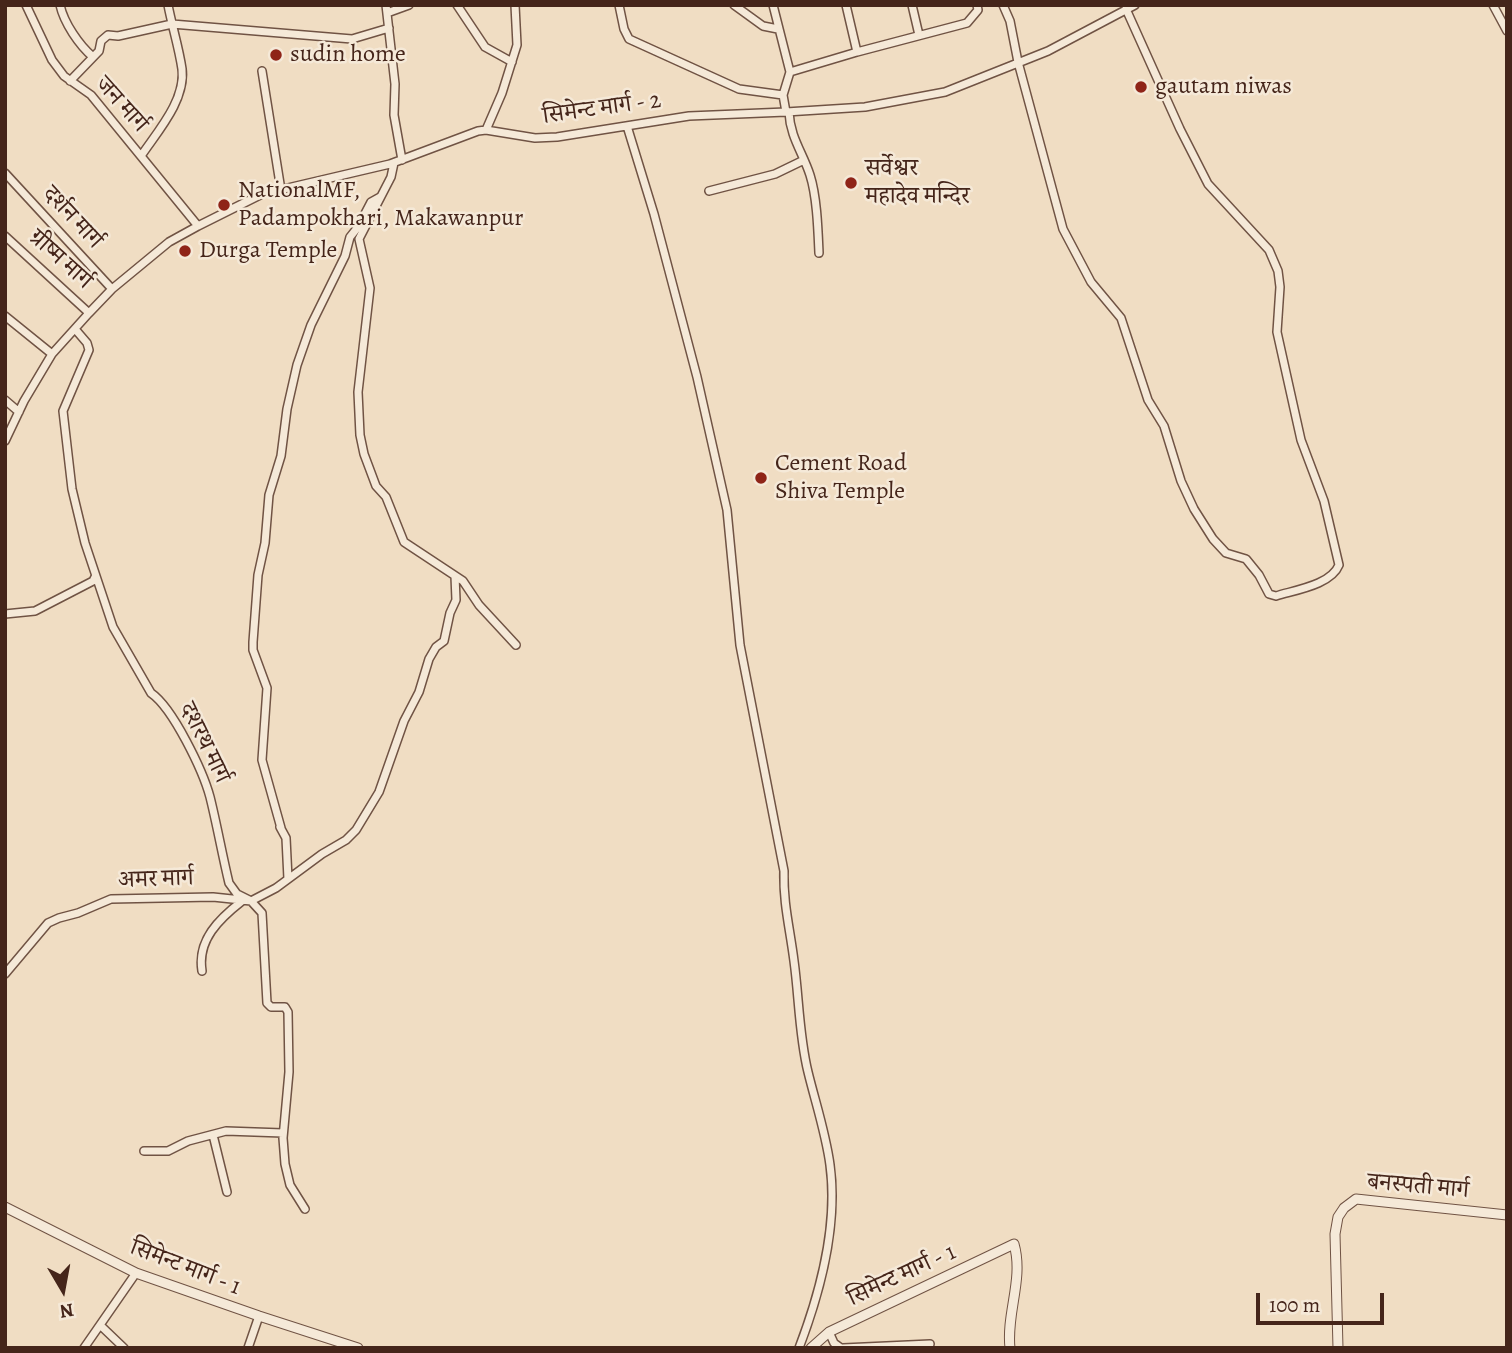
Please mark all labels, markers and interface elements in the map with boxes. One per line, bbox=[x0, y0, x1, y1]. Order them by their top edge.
place label: sudin home bbox=[290, 41, 406, 69]
marker: sudin home bbox=[268, 47, 284, 63]
street label: जन मार्ग bbox=[89, 71, 153, 139]
place label: gautam niwas bbox=[1155, 73, 1292, 101]
marker: gautam niwas bbox=[1133, 79, 1149, 95]
street label: सिमेन्ट मार्ग - 2 bbox=[541, 86, 663, 132]
place label: सर्वेश्वर महादेव मन्दिर bbox=[865, 155, 970, 211]
marker: सर्वेश्वर महादेव मन्दिर bbox=[843, 175, 859, 191]
place label: NationalMF, Padampokhari, Makawanpur bbox=[238, 177, 523, 233]
street label: दर्शन मार्ग bbox=[36, 181, 108, 255]
marker: NationalMF, Padampokhari, Makawanpur bbox=[216, 197, 232, 213]
street label: ग्रीष्म मार्ग bbox=[22, 224, 98, 296]
place label: Durga Temple bbox=[199, 237, 337, 265]
marker: Durga Temple bbox=[177, 243, 193, 259]
place label: Cement Road Shiva Temple bbox=[775, 450, 907, 506]
marker: Cement Road Shiva Temple bbox=[753, 470, 769, 486]
street label: दशरथ मार्ग bbox=[172, 698, 236, 788]
street label: अमर मार्ग bbox=[118, 864, 194, 896]
street label: बनस्पती मार्ग bbox=[1366, 1168, 1470, 1206]
street label: सिमेन्ट मार्ग - 1 bbox=[126, 1234, 244, 1302]
street label: सिमेन्ट मार्ग - 1 bbox=[843, 1238, 961, 1314]
north arrow bbox=[28, 1255, 98, 1325]
scale bar bbox=[1260, 1280, 1388, 1324]
text: 100 m bbox=[1269, 1291, 1320, 1319]
text: N bbox=[58, 1297, 76, 1325]

